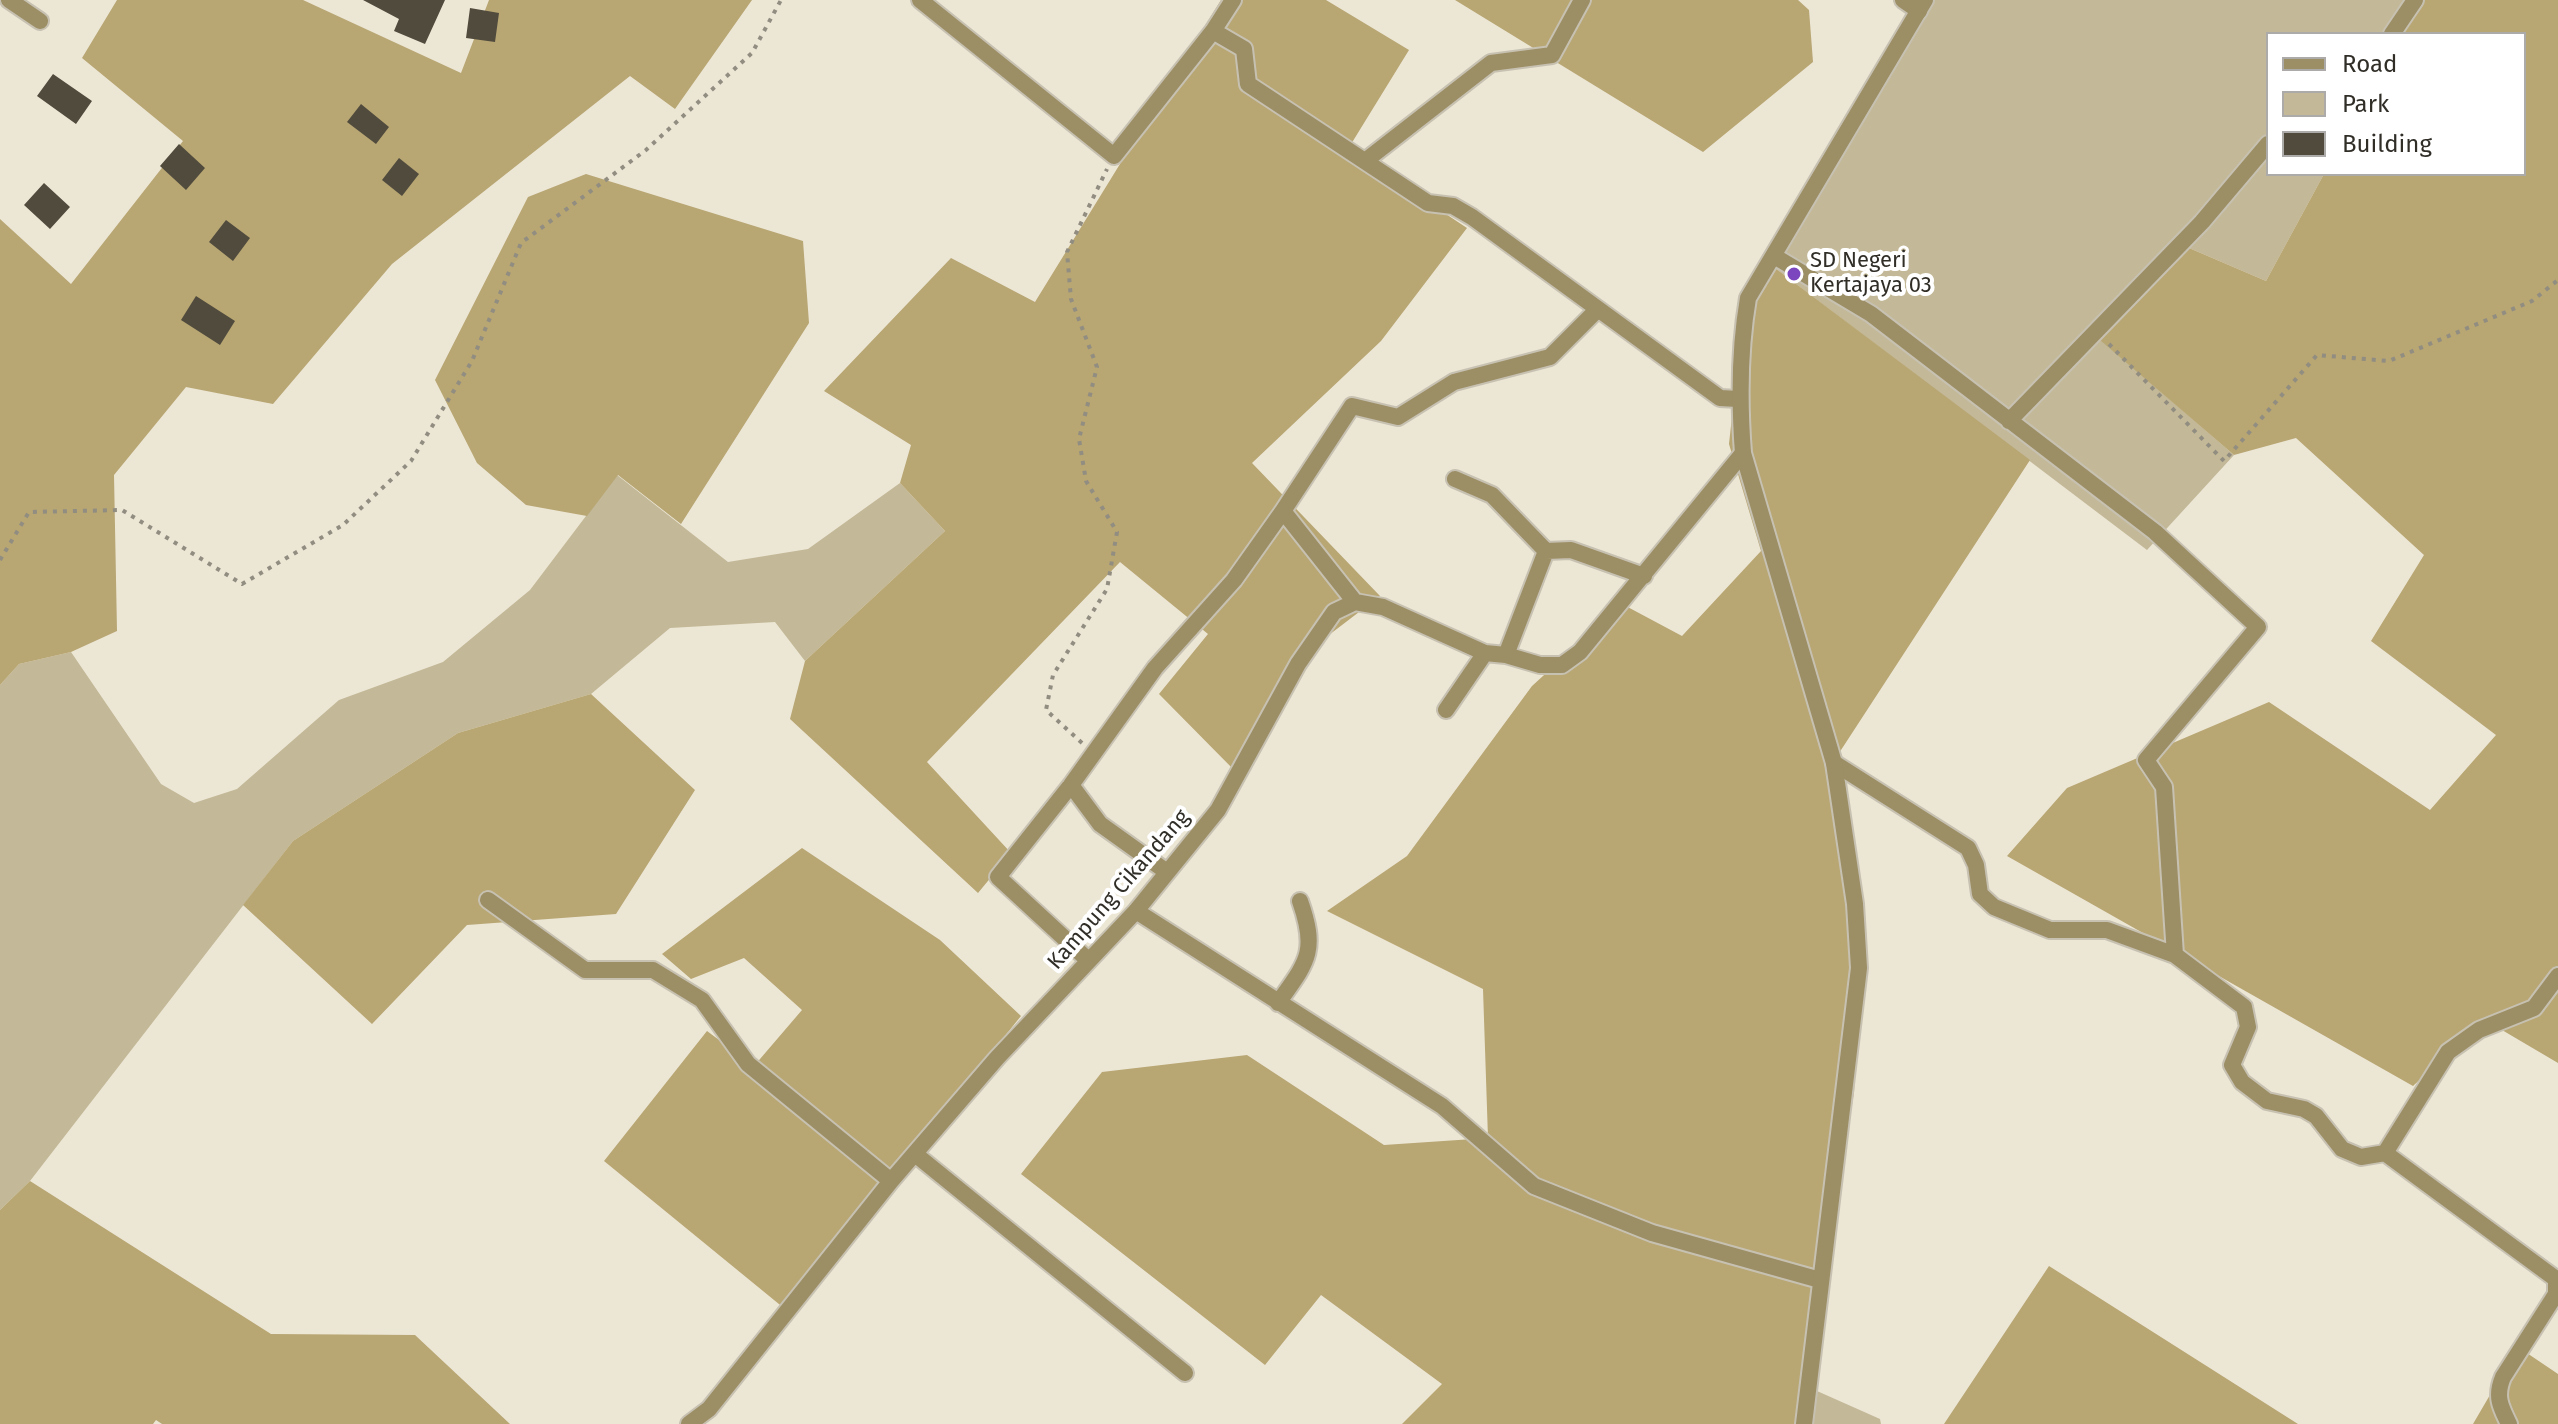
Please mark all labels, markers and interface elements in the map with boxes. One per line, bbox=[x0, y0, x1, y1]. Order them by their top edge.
legend bbox=[2266, 32, 2526, 176]
text: Road bbox=[2342, 50, 2397, 78]
text: Park bbox=[2342, 90, 2389, 118]
text: Building bbox=[2342, 130, 2432, 158]
place label: SD Negeri Kertajaya 03 bbox=[1810, 248, 1932, 300]
marker: SD Negeri Kertajaya 03 bbox=[1785, 265, 1803, 283]
street label: Kampung Cikandang bbox=[1042, 805, 1196, 975]

